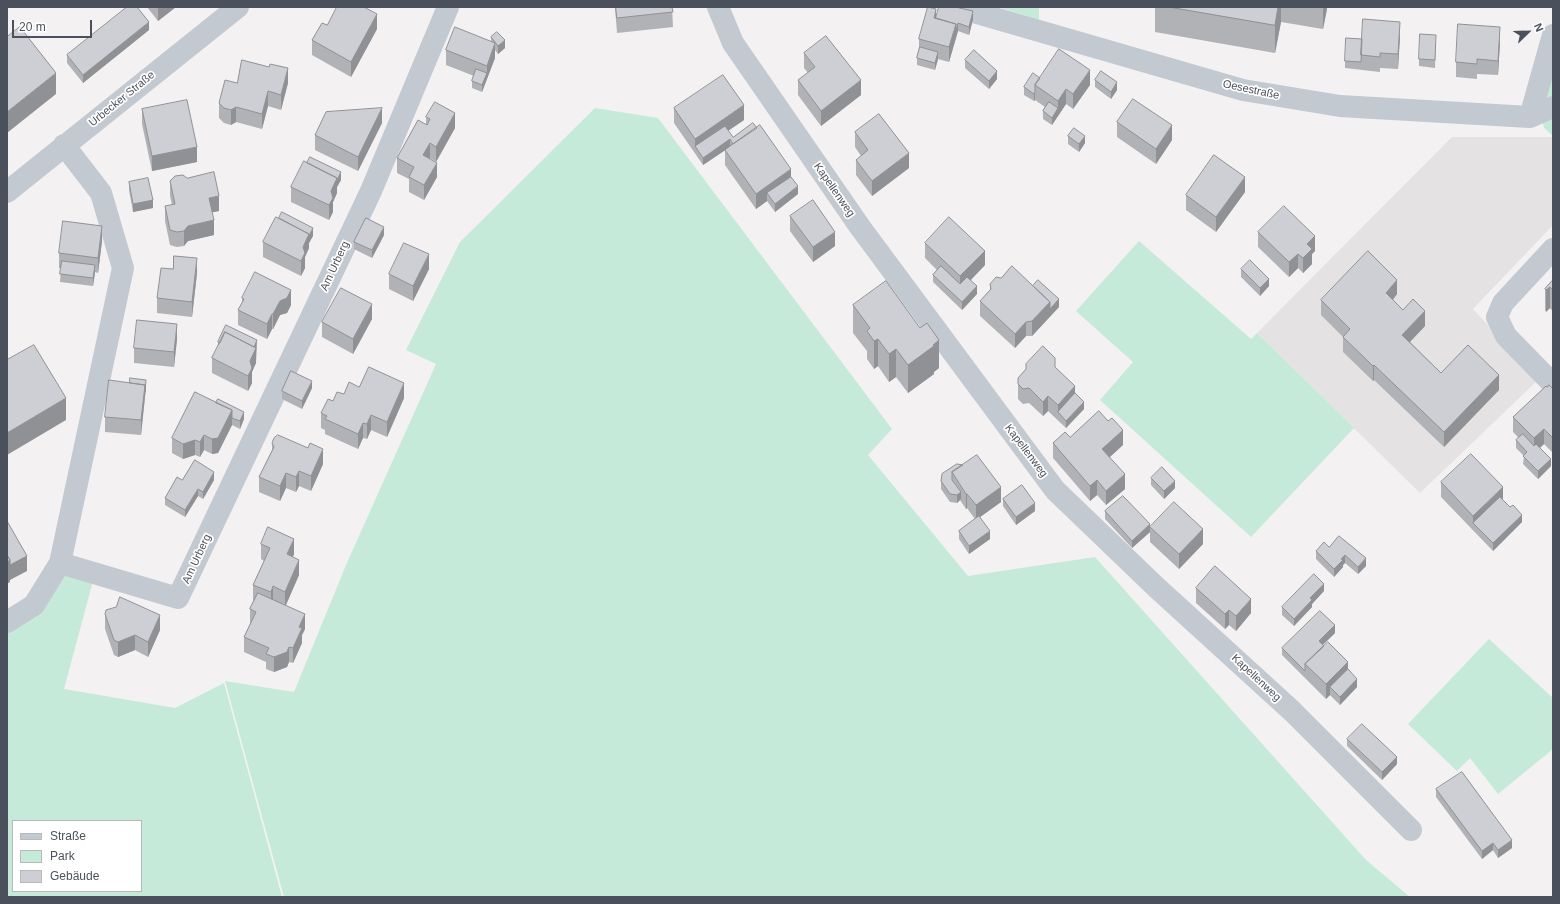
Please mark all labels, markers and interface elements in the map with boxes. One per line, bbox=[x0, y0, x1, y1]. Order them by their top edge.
scale bar bbox=[14, 12, 94, 38]
north arrow bbox=[1508, 12, 1548, 52]
text: 20 m bbox=[19, 20, 46, 34]
text: N bbox=[1532, 21, 1546, 33]
street label: Urbecker Straße bbox=[86, 68, 158, 130]
street label: Oesestraße bbox=[1222, 78, 1280, 102]
street label: Kapellenweg bbox=[811, 160, 857, 220]
street label: Am Urberg bbox=[318, 239, 352, 293]
street label: Kapellenweg bbox=[1002, 422, 1050, 480]
street label: Am Urberg bbox=[180, 532, 214, 586]
street label: Kapellenweg bbox=[1228, 652, 1284, 704]
legend bbox=[12, 820, 142, 892]
text: Straße bbox=[50, 829, 86, 843]
text: Park bbox=[50, 849, 75, 863]
text: Gebäude bbox=[50, 869, 99, 883]

